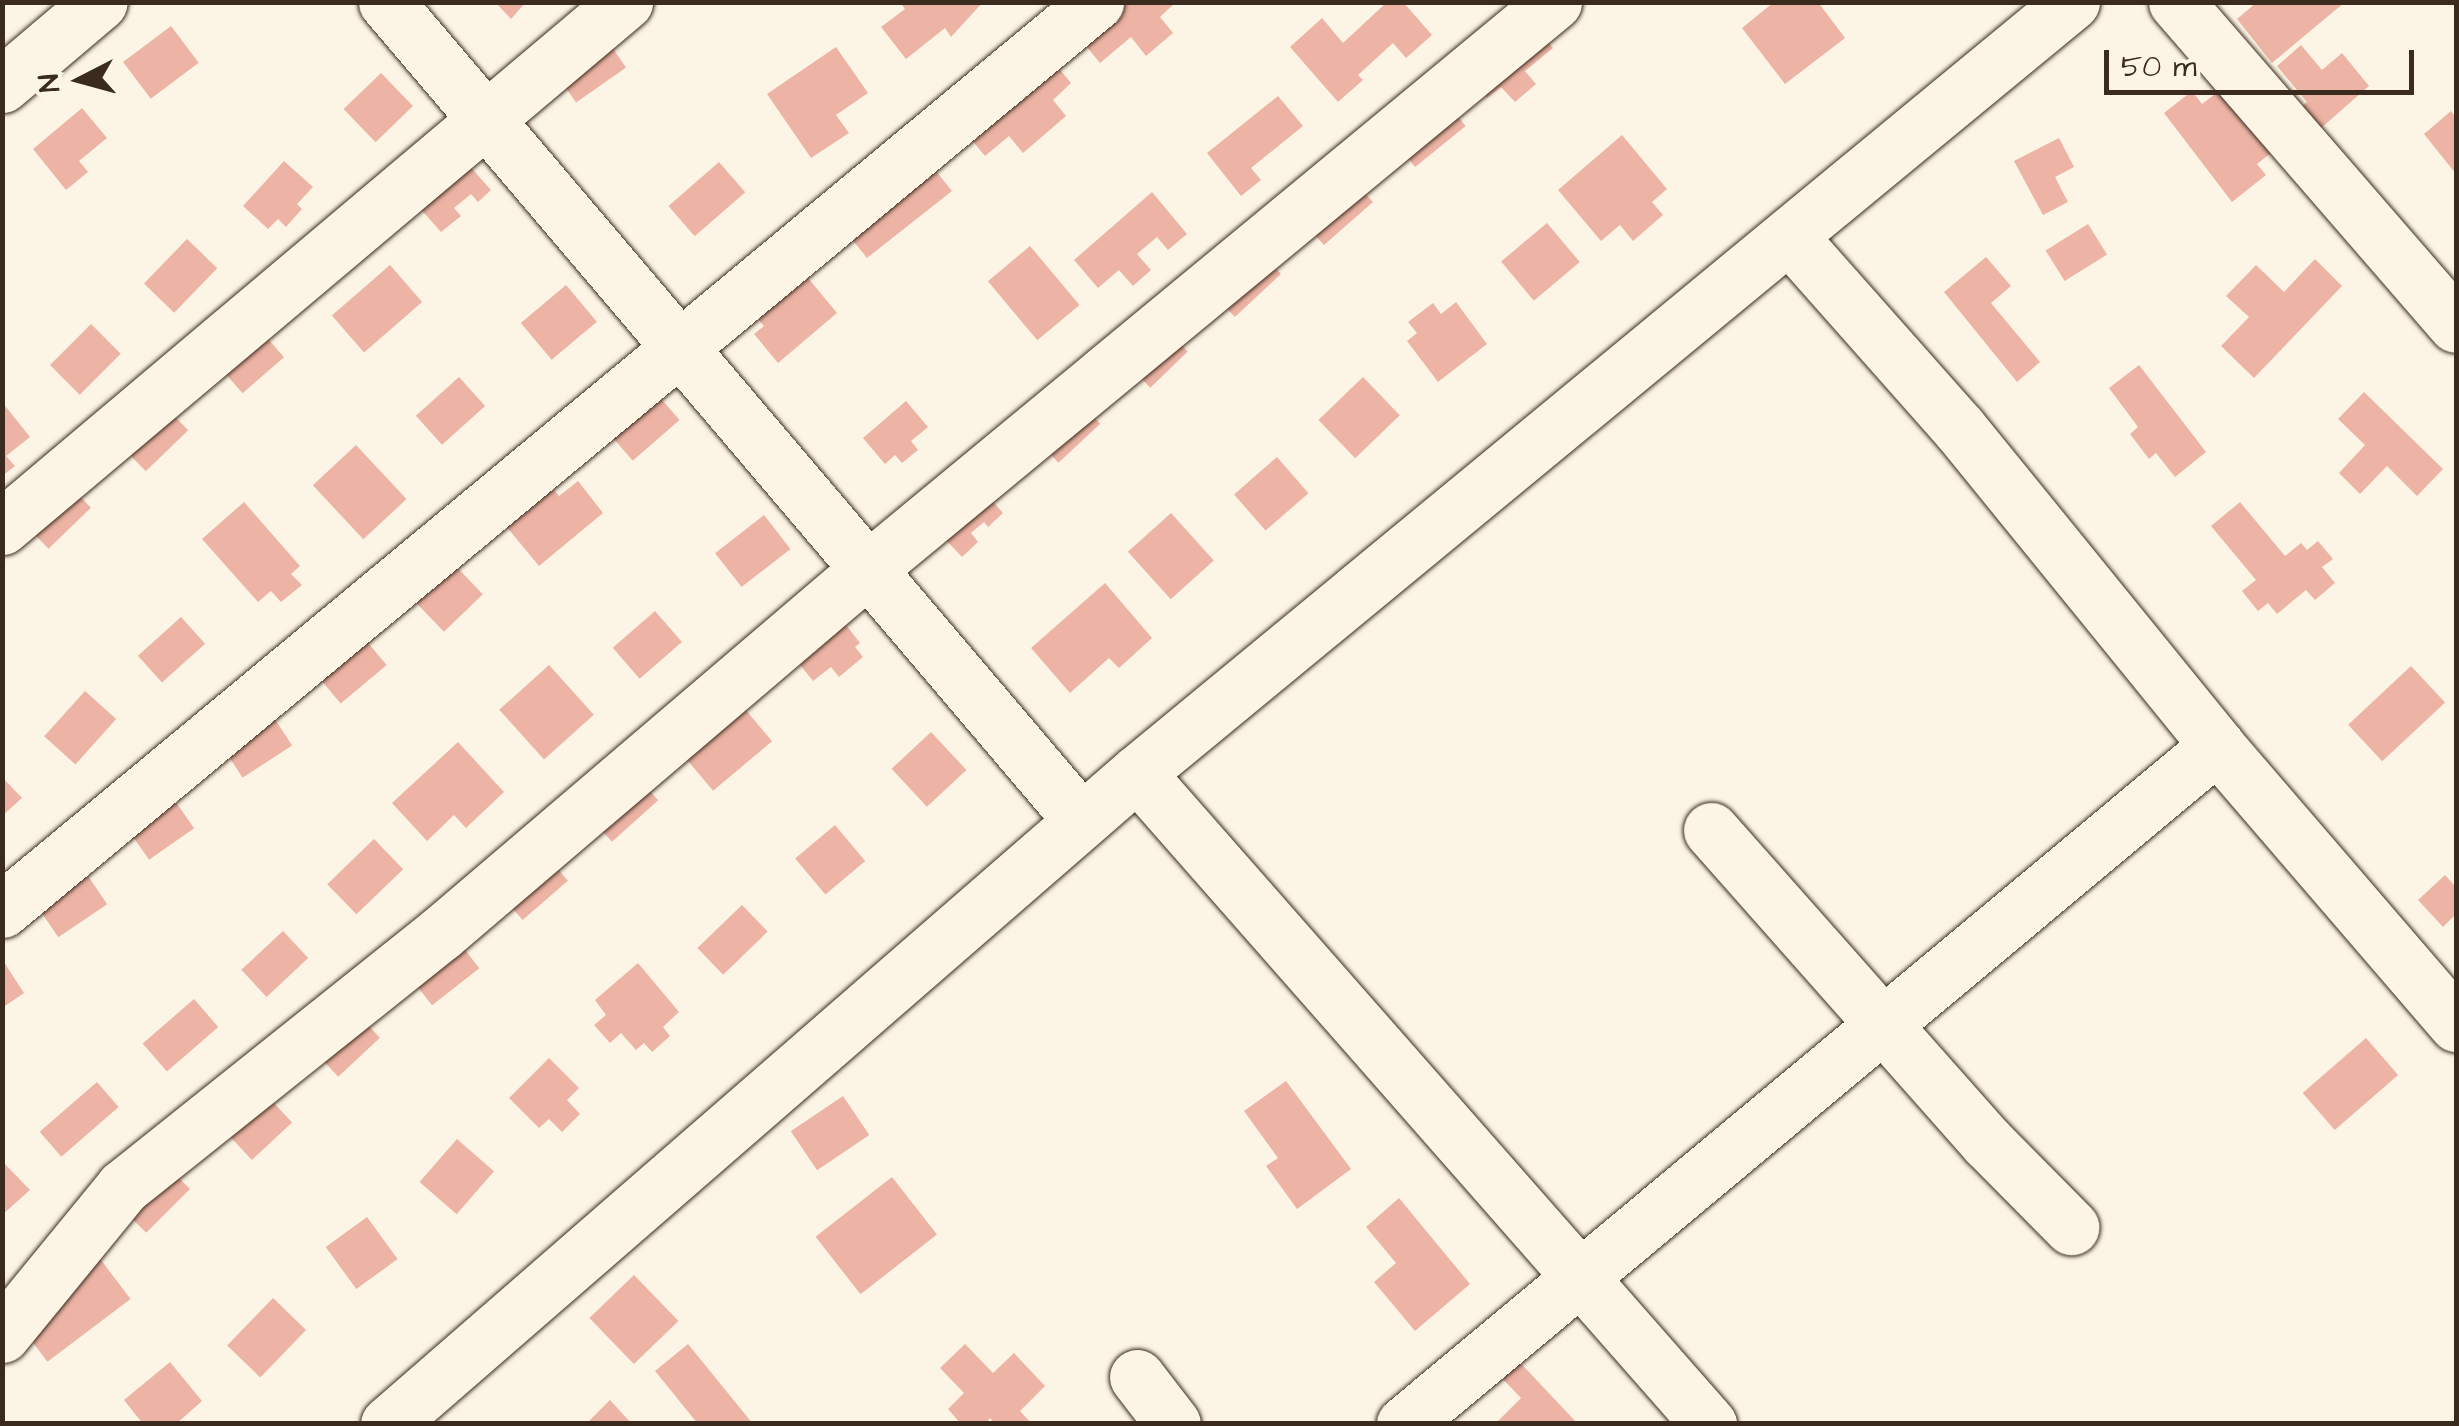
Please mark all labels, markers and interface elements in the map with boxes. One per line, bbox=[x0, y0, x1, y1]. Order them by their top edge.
north arrow bbox=[30, 30, 130, 130]
scale bar bbox=[2109, 30, 2419, 92]
text: 50 m bbox=[2121, 46, 2197, 88]
text: N bbox=[29, 72, 70, 94]

